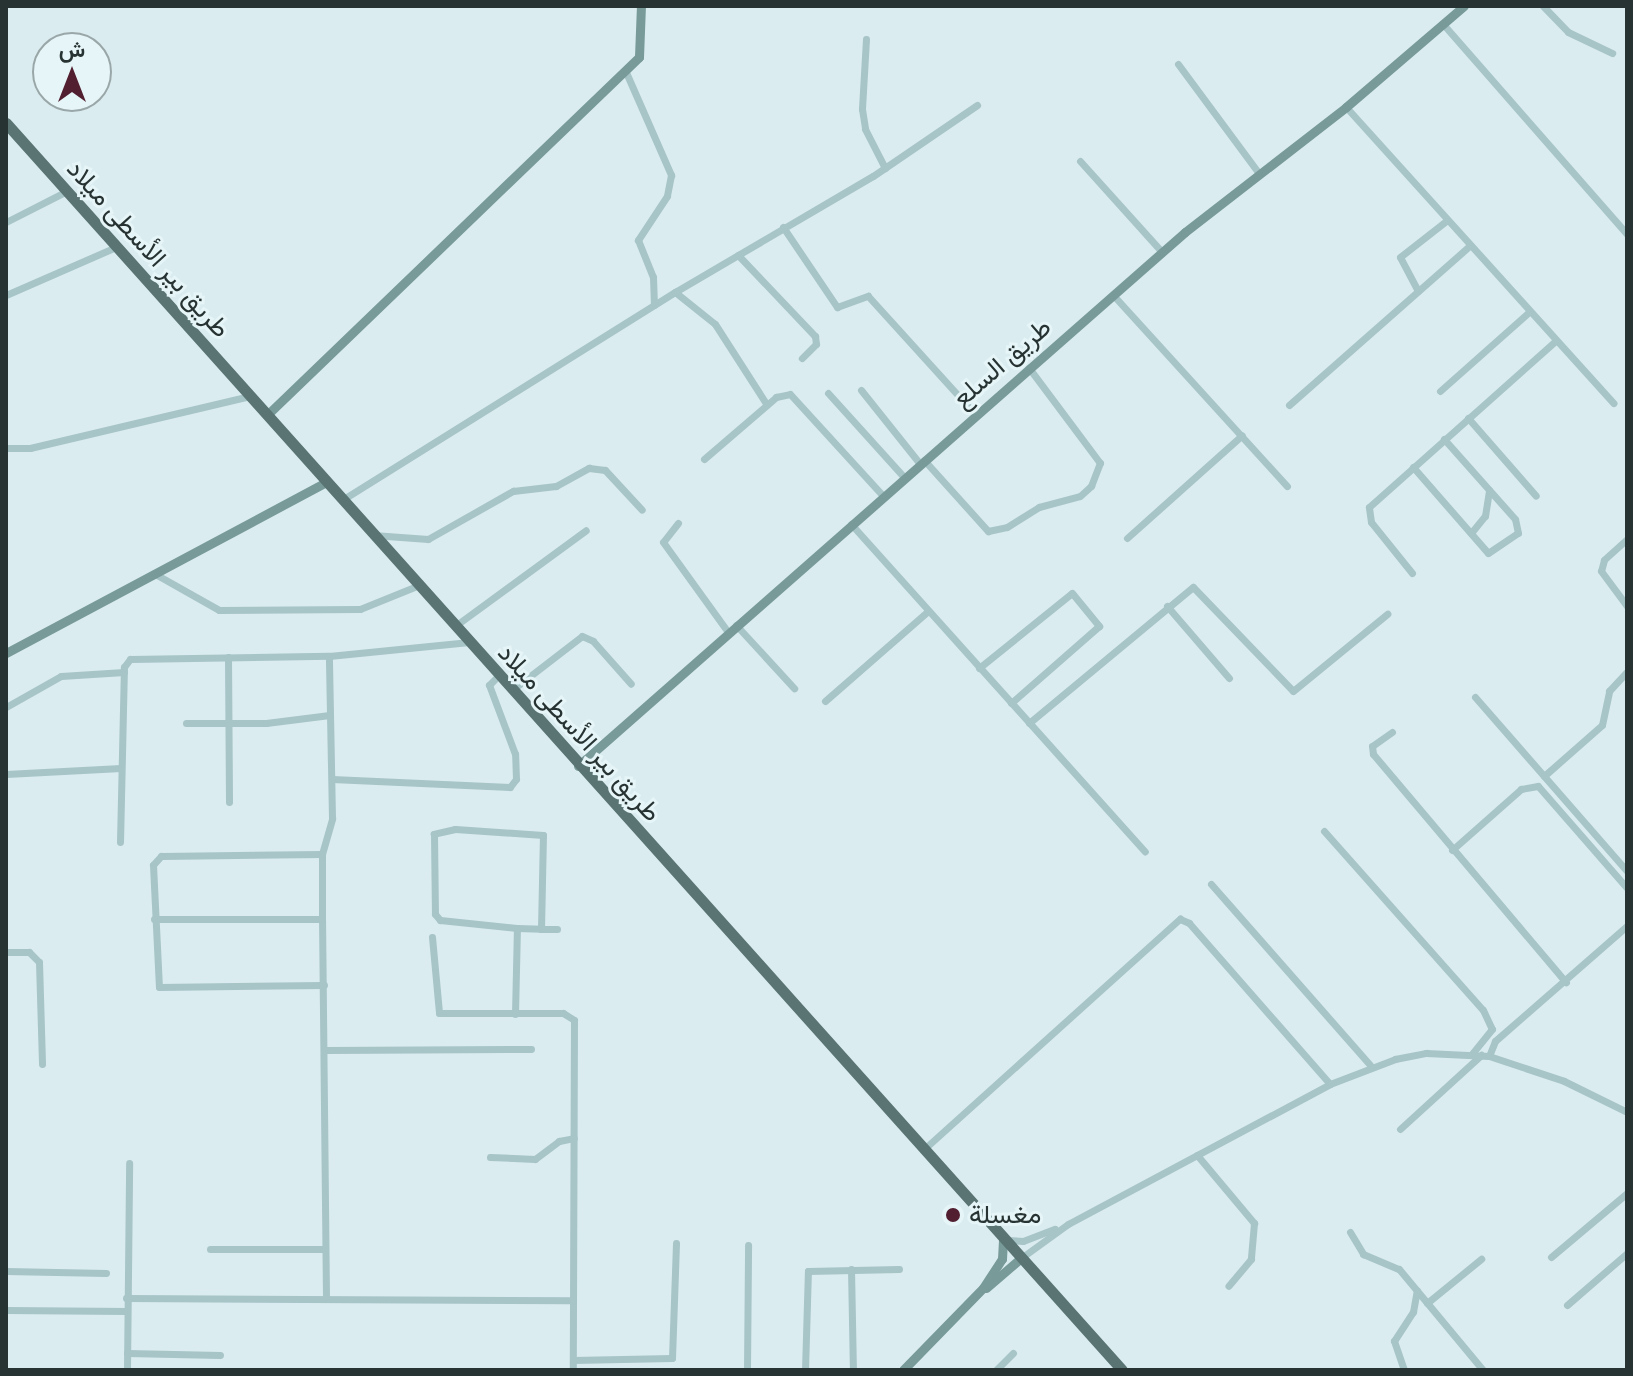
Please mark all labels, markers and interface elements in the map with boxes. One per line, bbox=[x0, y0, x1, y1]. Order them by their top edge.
north arrow bbox=[32, 32, 112, 112]
text: ش bbox=[59, 36, 85, 63]
street label: طريق بير الأسطى ميلاد bbox=[60, 154, 236, 344]
street label: طريق السلع bbox=[946, 312, 1058, 414]
street label: طريق بير الأسطى ميلاد bbox=[491, 638, 667, 828]
place label: مغسلة bbox=[969, 1199, 1041, 1231]
marker: مغسلة bbox=[944, 1206, 962, 1224]

